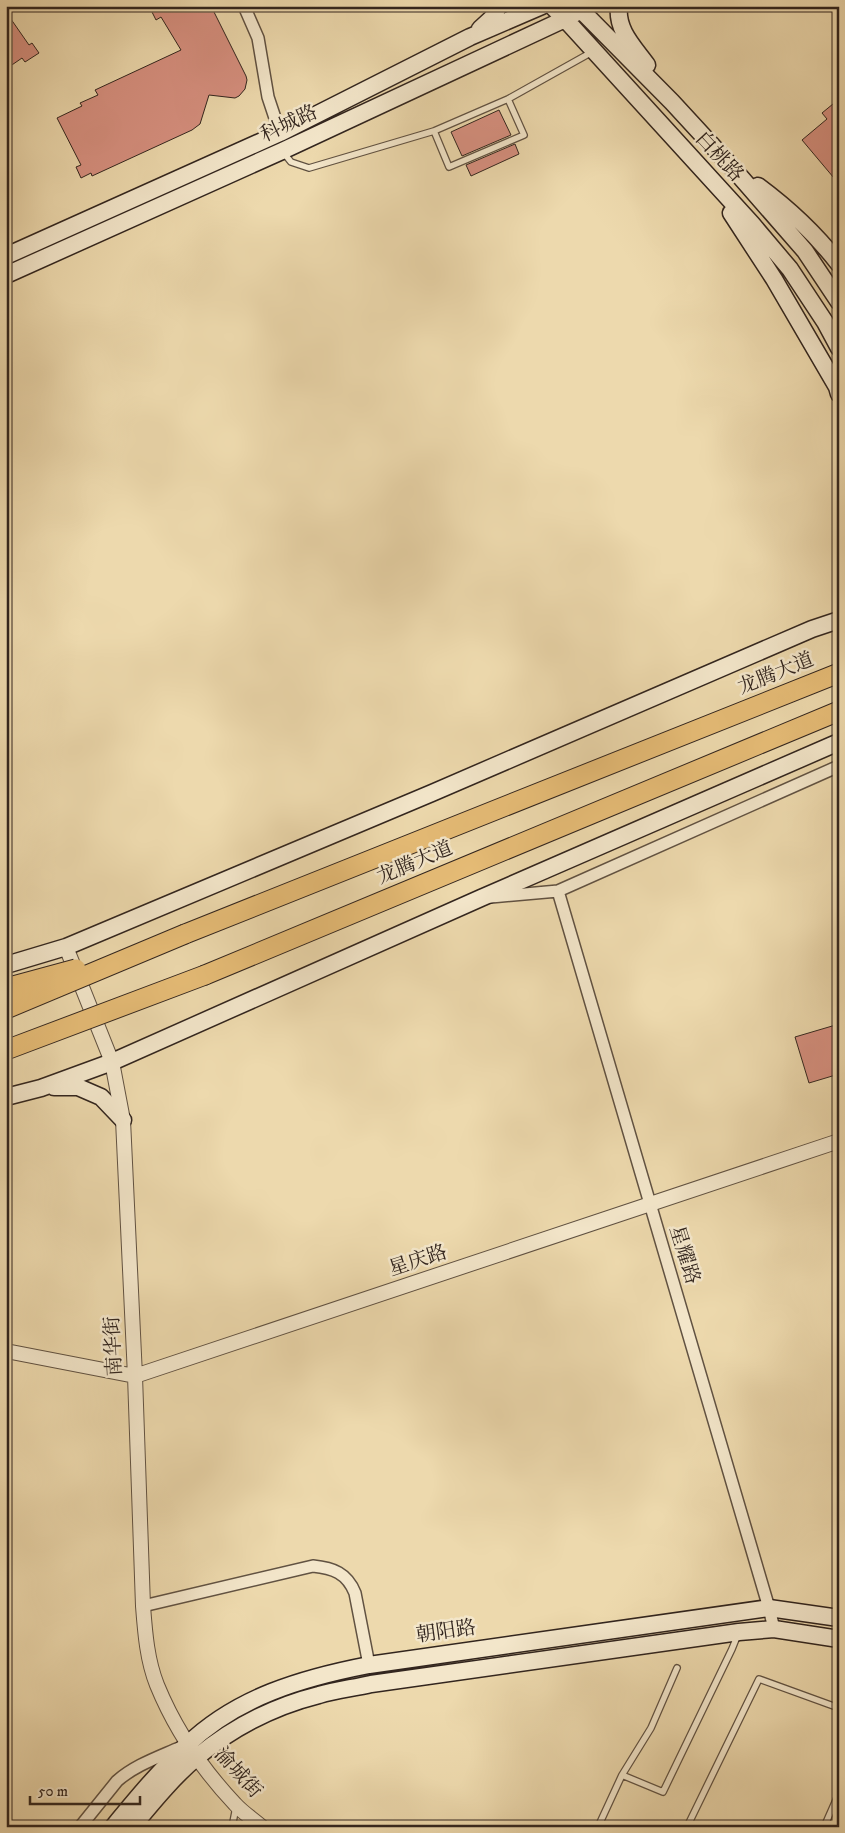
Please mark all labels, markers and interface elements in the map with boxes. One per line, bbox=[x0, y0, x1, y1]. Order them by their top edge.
street label: 科城路 bbox=[257, 100, 321, 148]
street label: 白桃路 bbox=[689, 127, 749, 187]
street label: 龙腾大道 bbox=[734, 647, 818, 701]
street label: 龙腾大道 bbox=[373, 836, 457, 890]
street label: 星耀路 bbox=[663, 1223, 705, 1287]
street label: 星庆路 bbox=[386, 1240, 450, 1282]
street label: 南华街 bbox=[100, 1315, 128, 1377]
street label: 朝阳路 bbox=[415, 1615, 477, 1649]
street label: 渝城街 bbox=[209, 1742, 267, 1804]
scale bar bbox=[30, 1773, 140, 1805]
text: 50 m bbox=[38, 1782, 68, 1801]

